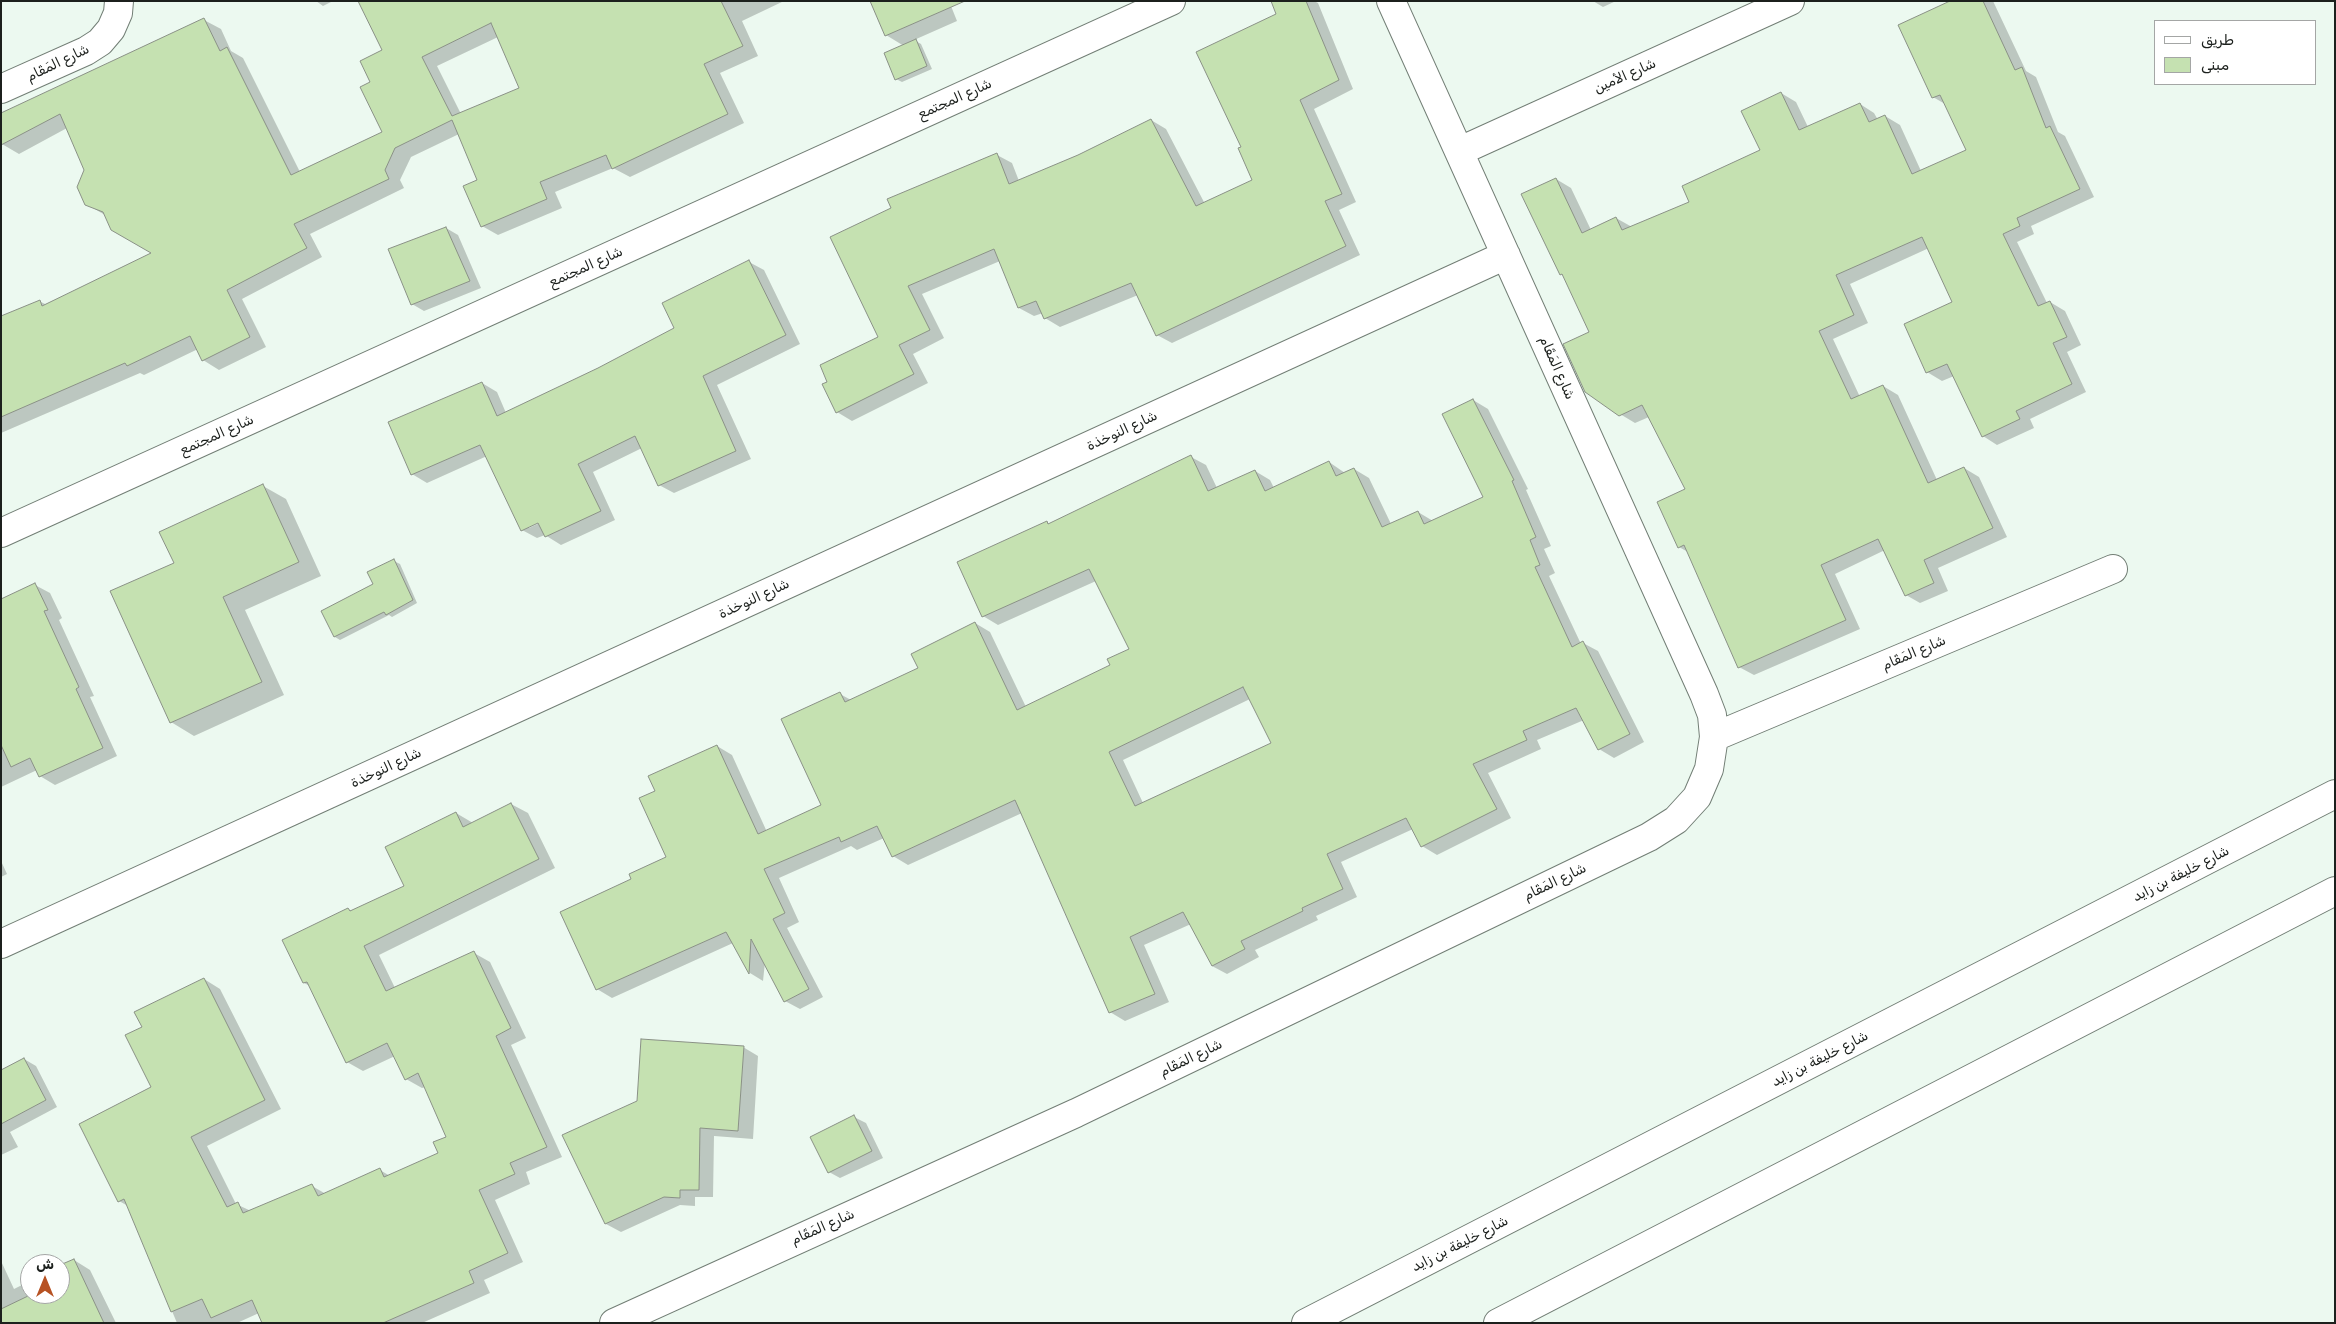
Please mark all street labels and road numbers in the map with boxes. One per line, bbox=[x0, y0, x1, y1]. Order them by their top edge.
street label: شارع المَقَام bbox=[24, 41, 92, 85]
street label: شارع الأمين bbox=[1591, 55, 1659, 97]
street label: شارع المجتمع bbox=[916, 75, 994, 123]
street label: شارع المجتمع bbox=[547, 243, 625, 291]
street label: شارع المَقَام bbox=[1536, 334, 1578, 402]
street label: شارع النوخذة bbox=[1084, 407, 1160, 455]
street label: شارع المجتمع bbox=[178, 411, 256, 459]
street label: شارع النوخذة bbox=[716, 575, 792, 623]
street label: شارع المَقَام bbox=[1880, 632, 1948, 674]
street label: شارع النوخذة bbox=[348, 744, 424, 792]
street label: شارع خليفة بن زايد bbox=[2130, 842, 2232, 906]
street label: شارع المَقَام bbox=[1521, 860, 1589, 904]
street label: شارع خليفة بن زايد bbox=[1769, 1027, 1871, 1091]
street label: شارع المَقَام bbox=[1157, 1036, 1225, 1080]
street label: شارع المَقَام bbox=[789, 1206, 857, 1248]
street label: شارع خليفة بن زايد bbox=[1409, 1212, 1511, 1276]

